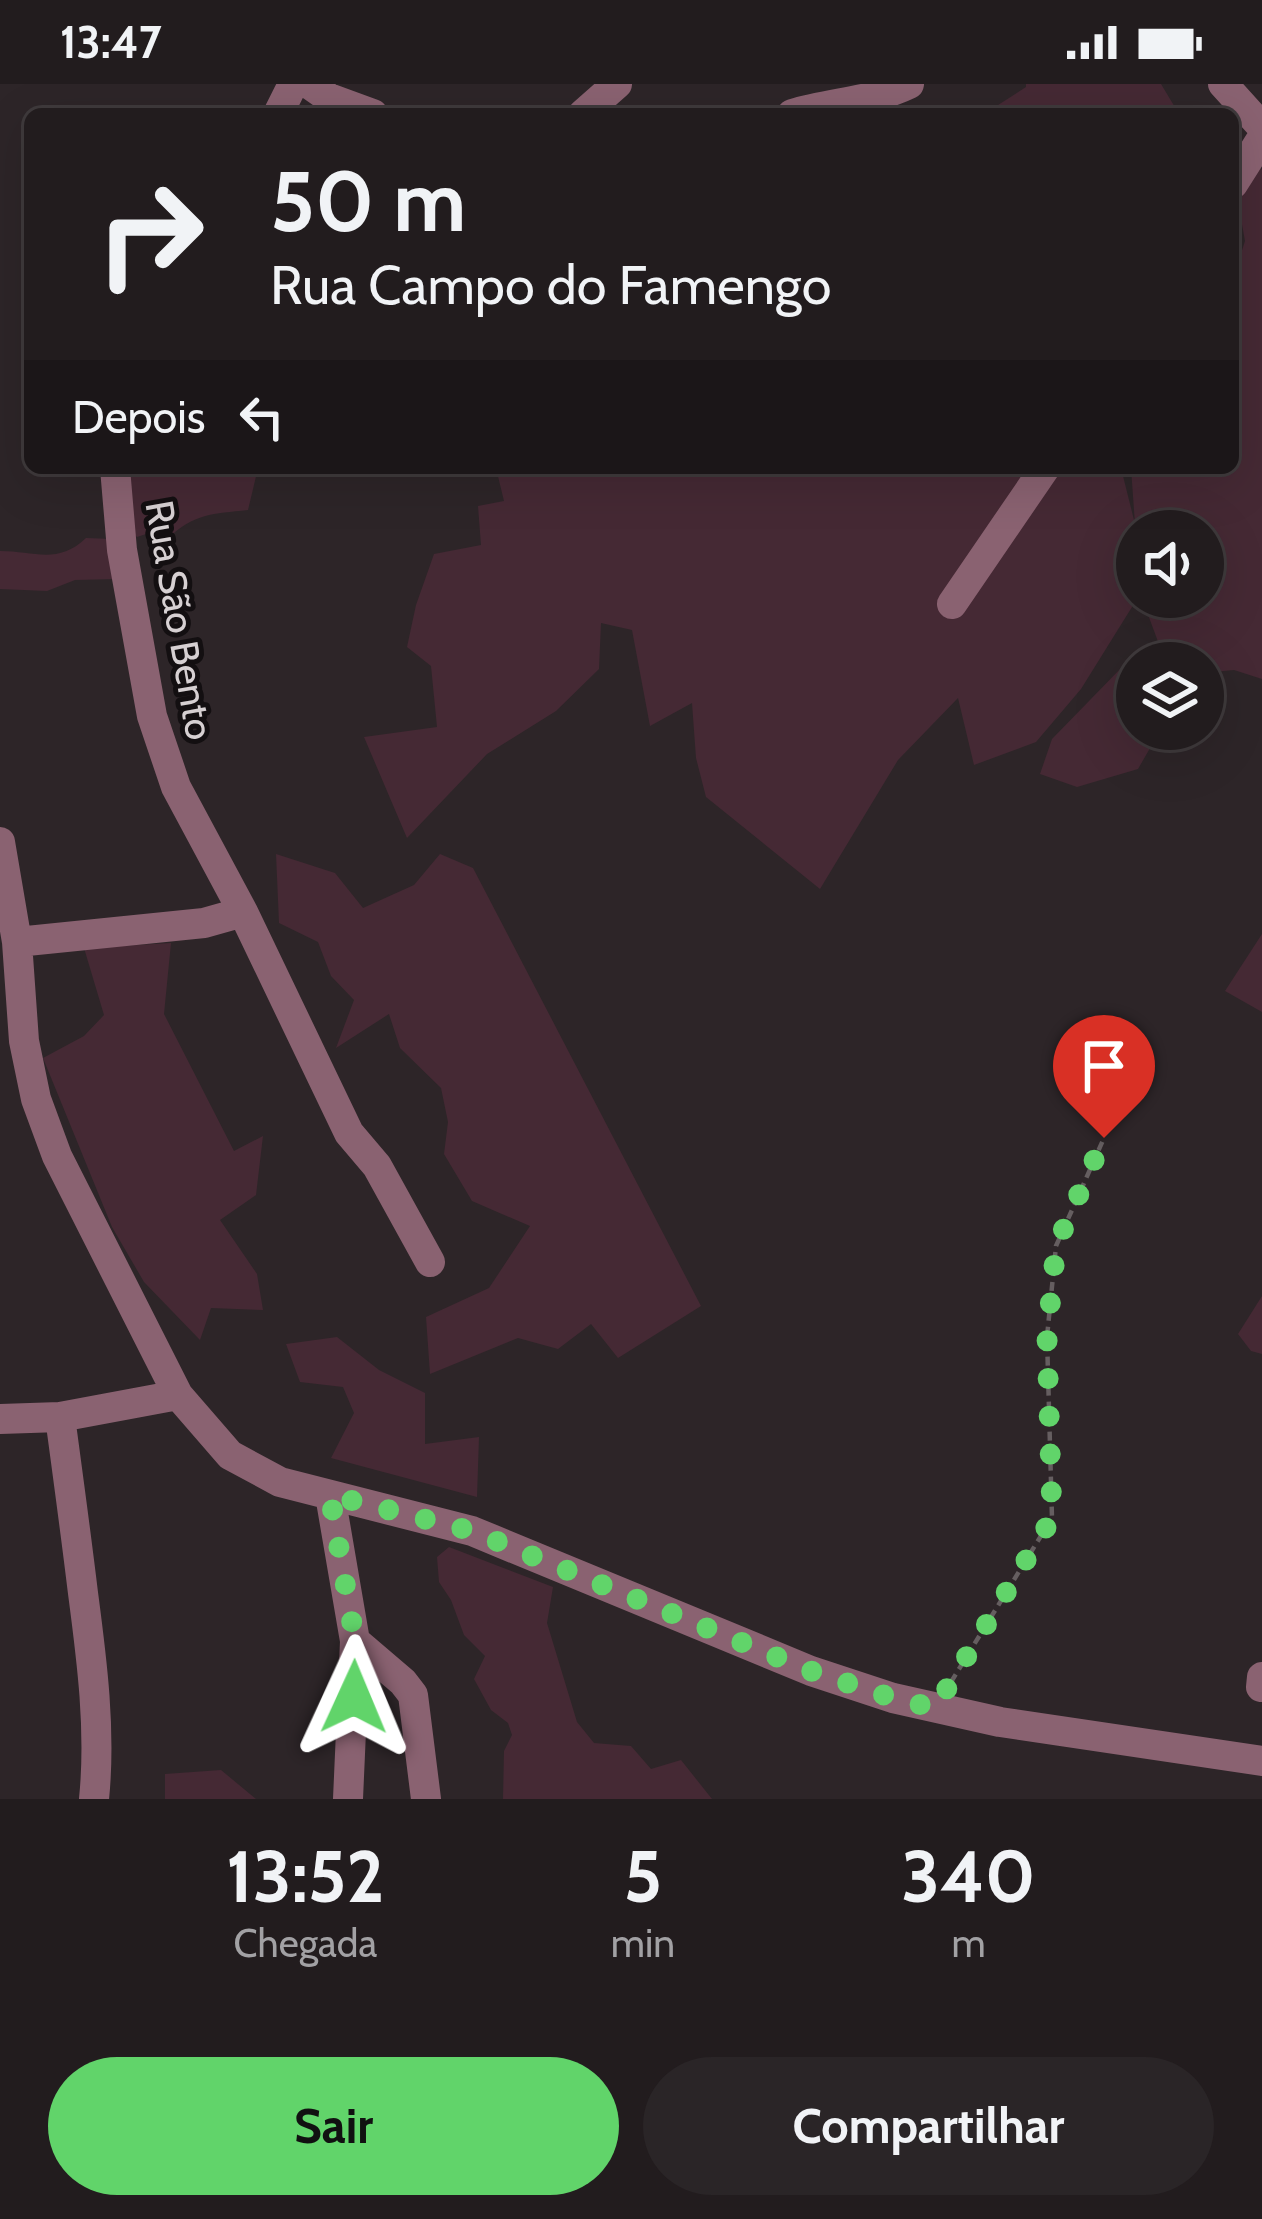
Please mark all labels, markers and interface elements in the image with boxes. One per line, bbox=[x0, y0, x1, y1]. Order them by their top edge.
text: 13:47 bbox=[60, 15, 162, 69]
text: 50 m bbox=[270, 150, 466, 252]
icon: right bbox=[72, 156, 228, 312]
text: Rua Campo do Famengo bbox=[270, 252, 831, 318]
icon: left bbox=[229, 384, 295, 450]
text: Depois bbox=[72, 390, 205, 444]
street label: Rua São Bento bbox=[135, 497, 225, 743]
map controls bbox=[1116, 510, 1224, 750]
button: sound bbox=[1116, 510, 1224, 618]
button: layers bbox=[1116, 642, 1224, 750]
pin bbox=[1053, 1015, 1155, 1138]
icon: arrive bbox=[1071, 1033, 1137, 1099]
position arrow bbox=[291, 1634, 417, 1760]
text: 13:52 bbox=[226, 1833, 384, 1920]
text: 5 bbox=[624, 1833, 662, 1920]
text: 340 bbox=[901, 1833, 1036, 1920]
text: Chegada bbox=[234, 1919, 377, 1967]
text: min bbox=[611, 1919, 675, 1967]
text: m bbox=[951, 1919, 986, 1967]
button: Sair bbox=[48, 2057, 619, 2195]
button: Compartilhar bbox=[643, 2057, 1214, 2195]

